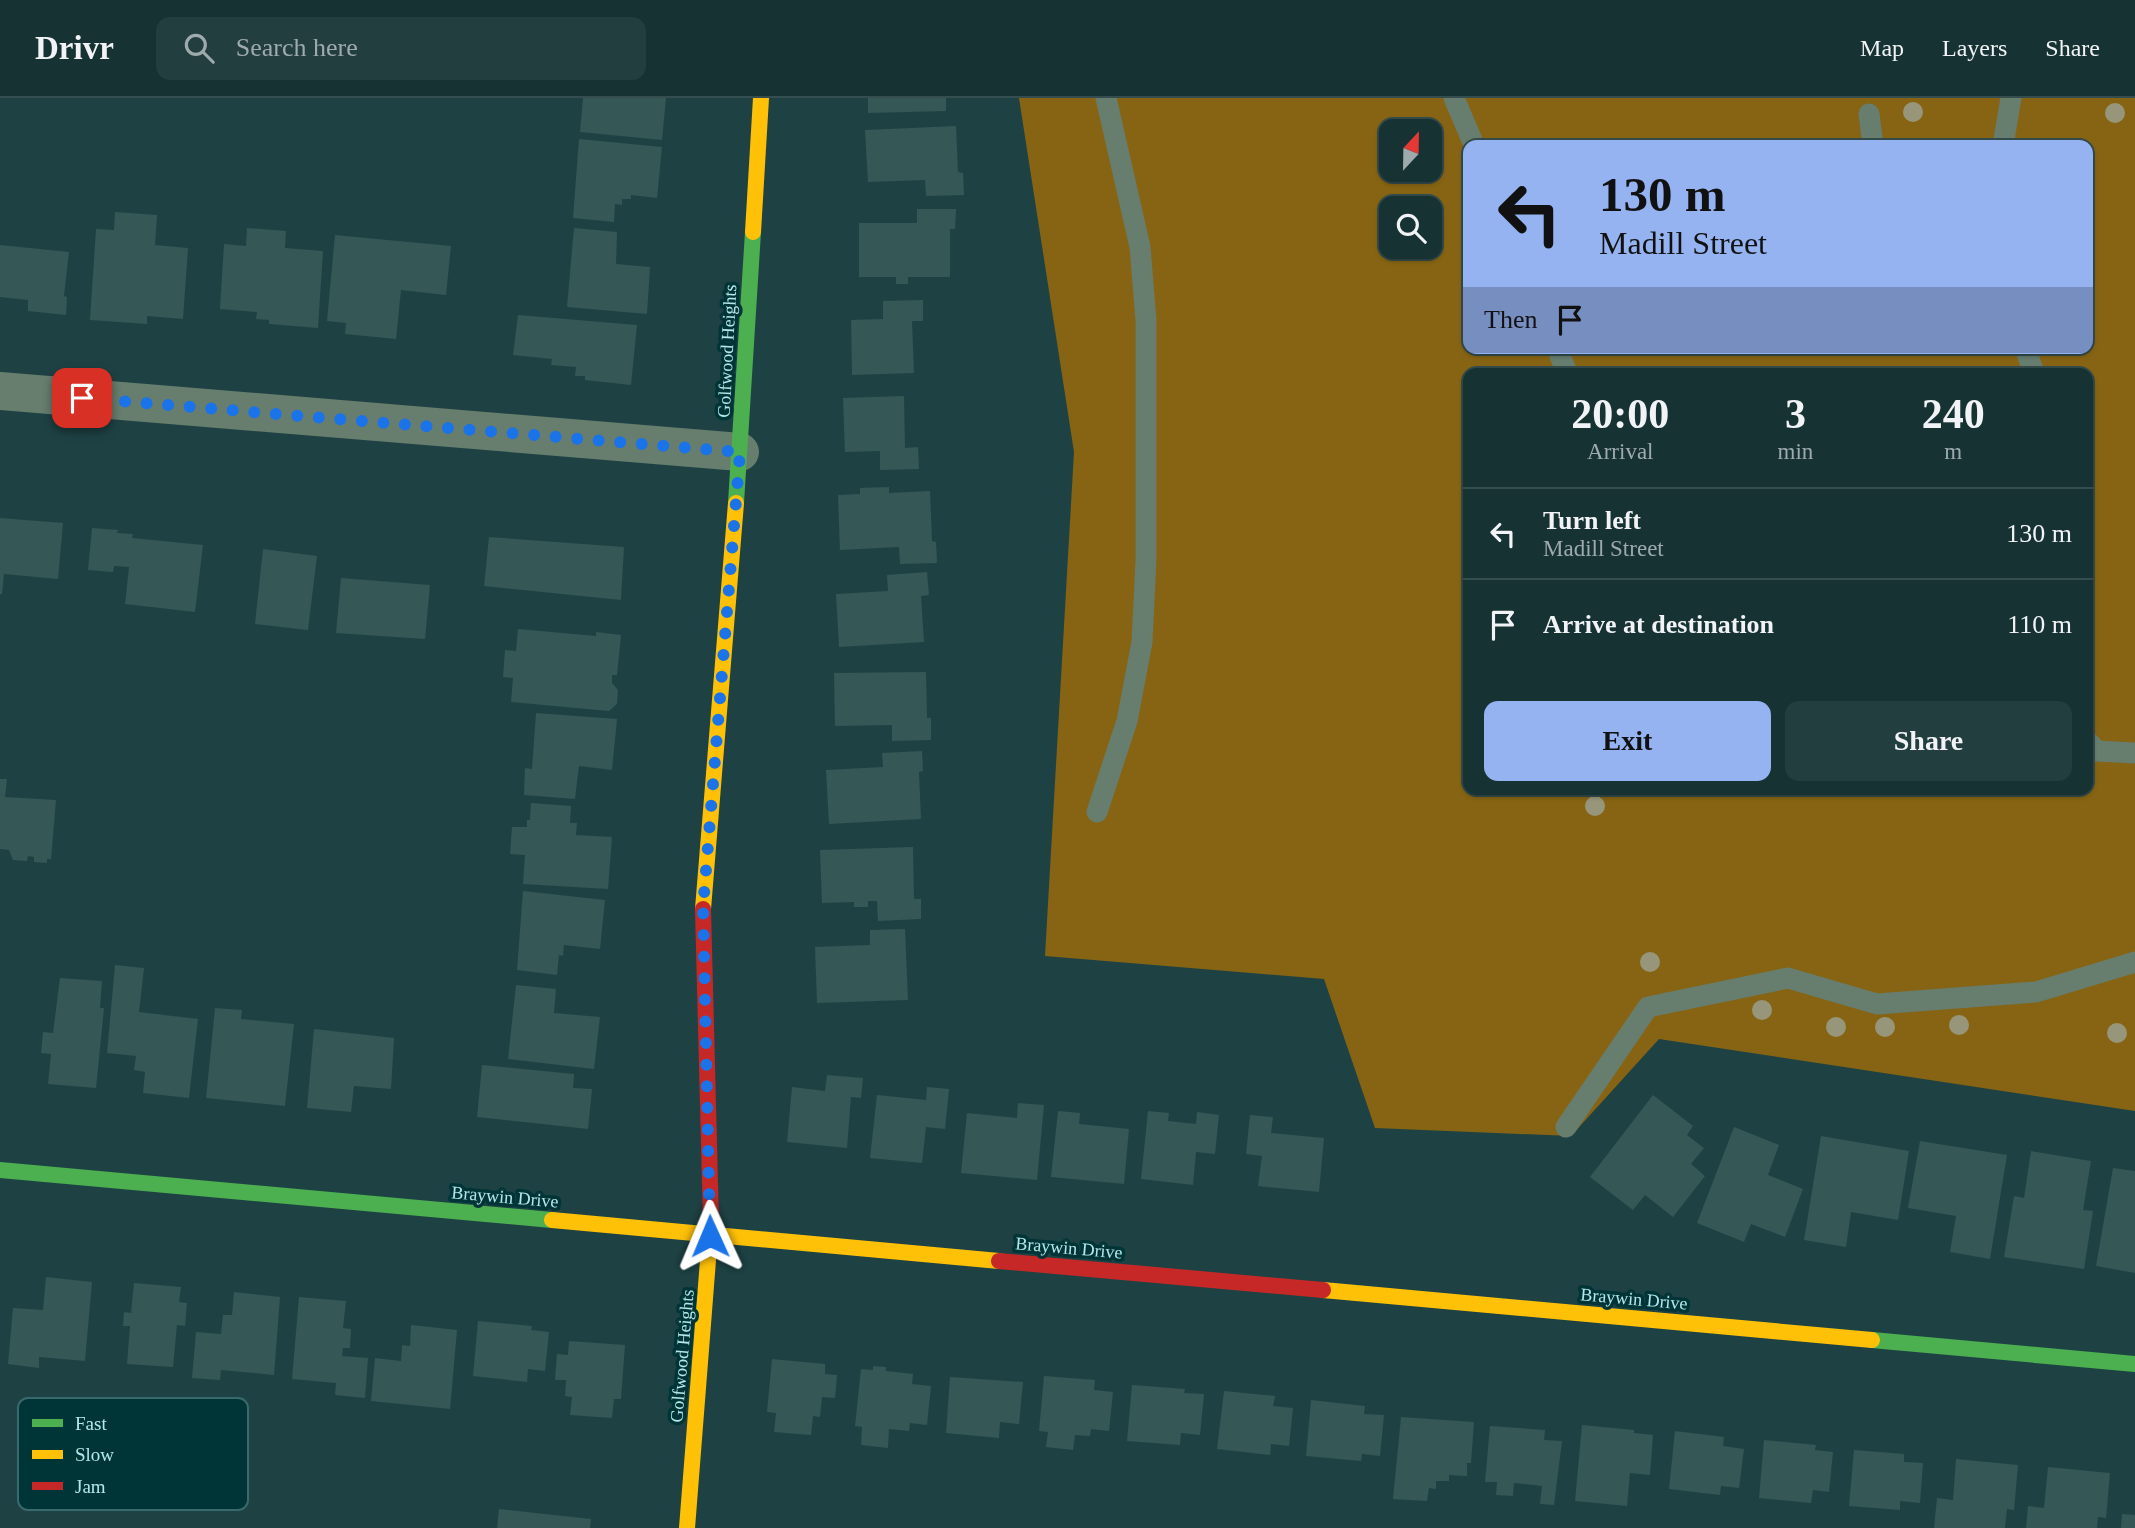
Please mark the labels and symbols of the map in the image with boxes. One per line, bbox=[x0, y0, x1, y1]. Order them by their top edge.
north arrow bbox=[1379, 119, 1442, 182]
street label: Golfwood Heights bbox=[714, 284, 740, 418]
pin bbox=[52, 368, 112, 428]
street label: Braywin Drive bbox=[451, 1182, 559, 1212]
position arrow bbox=[673, 1199, 747, 1273]
street label: Braywin Drive bbox=[1015, 1233, 1123, 1263]
street label: Braywin Drive bbox=[1580, 1284, 1688, 1314]
street label: Golfwood Heights bbox=[666, 1289, 698, 1423]
legend bbox=[18, 1398, 248, 1510]
text: Fast bbox=[75, 1413, 107, 1434]
text: Slow bbox=[75, 1444, 114, 1465]
text: Jam bbox=[75, 1476, 106, 1497]

